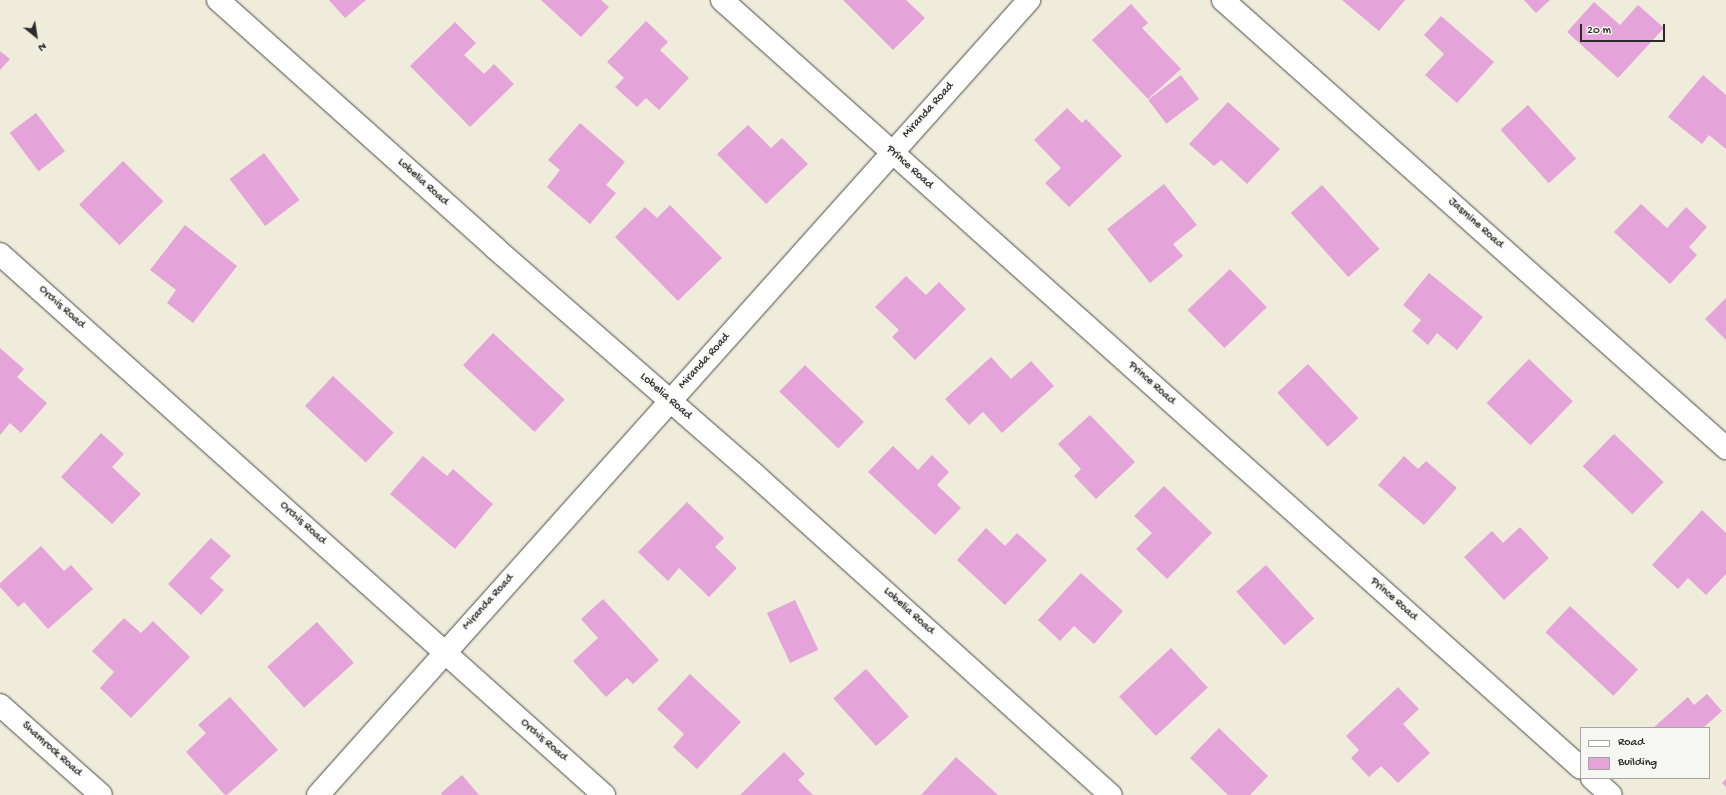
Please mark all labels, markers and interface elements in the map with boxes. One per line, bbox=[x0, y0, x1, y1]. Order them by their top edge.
north arrow bbox=[16, 16, 56, 56]
scale bar bbox=[1582, 16, 1667, 42]
text: 20 m bbox=[1587, 24, 1611, 38]
text: N bbox=[36, 39, 48, 53]
street label: Miranda Road bbox=[900, 80, 958, 142]
street label: Prince Road bbox=[882, 143, 936, 193]
street label: Lobelia Road bbox=[393, 156, 451, 210]
street label: Jasmine Road bbox=[1444, 195, 1506, 253]
street label: Orchis Road bbox=[35, 283, 87, 333]
street label: Miranda Road bbox=[676, 331, 734, 393]
street label: Prince Road bbox=[1124, 359, 1178, 409]
street label: Lobelia Road bbox=[636, 371, 694, 423]
street label: Orchis Road bbox=[276, 499, 328, 549]
street label: Miranda Road bbox=[460, 572, 518, 634]
street label: Prince Road bbox=[1366, 575, 1420, 625]
street label: Lobelia Road bbox=[879, 585, 937, 639]
street label: Orchis Road bbox=[516, 717, 570, 765]
street label: Shamrock Road bbox=[18, 719, 84, 781]
legend bbox=[1580, 727, 1710, 779]
text: Road bbox=[1618, 736, 1644, 750]
text: Building bbox=[1618, 756, 1657, 770]

